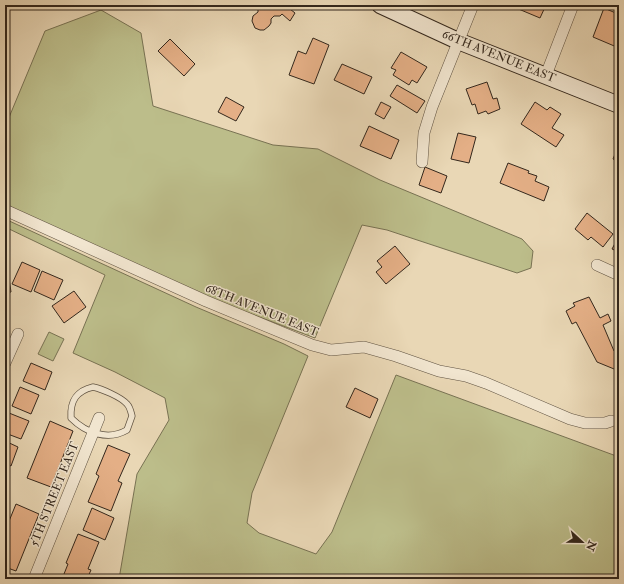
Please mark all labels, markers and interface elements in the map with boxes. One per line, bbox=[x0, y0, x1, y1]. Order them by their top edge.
street label: 66TH AVENUE EAST bbox=[440, 27, 558, 86]
street label: 68TH AVENUE EAST bbox=[203, 281, 321, 340]
street label: 5TH STREET EAST bbox=[27, 440, 82, 549]
north arrow bbox=[562, 522, 602, 562]
text: N bbox=[583, 538, 599, 554]

